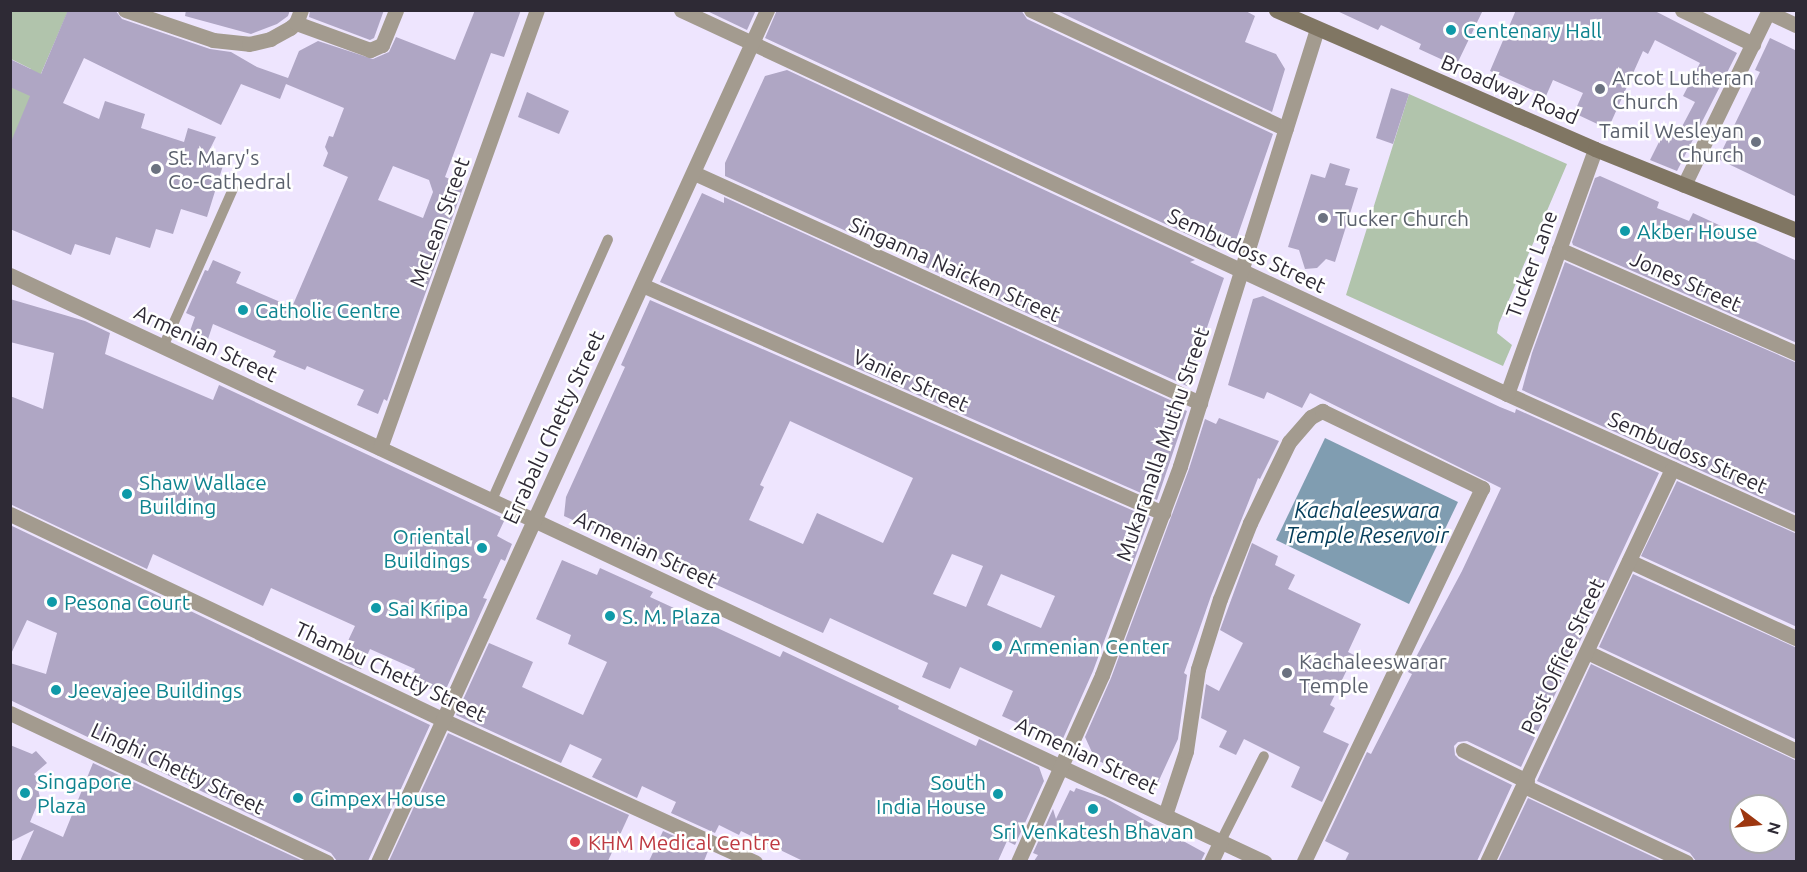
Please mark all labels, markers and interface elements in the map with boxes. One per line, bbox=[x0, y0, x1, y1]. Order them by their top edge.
place label: Centenary Hall bbox=[1463, 17, 1602, 43]
marker: Centenary Hall bbox=[1444, 23, 1458, 37]
street label: Broadway Road bbox=[1437, 49, 1583, 129]
place label: Arcot Lutheran Church bbox=[1612, 64, 1754, 114]
marker: Arcot Lutheran Church bbox=[1593, 82, 1607, 96]
place label: Tamil Wesleyan Church bbox=[1599, 117, 1744, 167]
marker: Tamil Wesleyan Church bbox=[1749, 135, 1763, 149]
place label: St. Mary's Co-Cathedral bbox=[168, 144, 291, 194]
street label: McLean Street bbox=[404, 154, 474, 290]
marker: St. Mary's Co-Cathedral bbox=[149, 162, 163, 176]
street label: Sembudoss Street bbox=[1164, 202, 1330, 298]
place label: Tucker Church bbox=[1335, 205, 1469, 231]
street label: Tucker Lane bbox=[1500, 207, 1562, 321]
street label: Singanna Naicken Street bbox=[846, 211, 1064, 327]
marker: Tucker Church bbox=[1316, 211, 1330, 225]
place label: Akber House bbox=[1637, 218, 1758, 244]
marker: Akber House bbox=[1618, 224, 1632, 238]
street label: Jones Street bbox=[1627, 245, 1745, 317]
place label: Catholic Centre bbox=[255, 297, 401, 323]
street label: Armenian Street bbox=[131, 299, 281, 387]
marker: Catholic Centre bbox=[236, 303, 250, 317]
street label: Mukaranalla Muthu Street bbox=[1110, 324, 1214, 564]
street label: Errabalu Chetty Street bbox=[497, 326, 609, 528]
street label: Vanier Street bbox=[849, 343, 973, 417]
street label: Sembudoss Street bbox=[1605, 406, 1771, 498]
place label: Shaw Wallace Building bbox=[139, 469, 267, 519]
marker: Shaw Wallace Building bbox=[120, 487, 134, 501]
water label: Kachaleeswara Temple Reservoir bbox=[1285, 496, 1449, 548]
street label: Armenian Street bbox=[571, 505, 721, 593]
place label: Oriental Buildings bbox=[384, 523, 470, 573]
marker: Oriental Buildings bbox=[475, 541, 489, 555]
street label: Post Office Street bbox=[1515, 574, 1609, 738]
place label: Pesona Court bbox=[64, 589, 190, 615]
marker: Pesona Court bbox=[45, 595, 59, 609]
place label: Sai Kripa bbox=[388, 595, 469, 621]
marker: Sai Kripa bbox=[369, 601, 383, 615]
place label: S. M. Plaza bbox=[622, 603, 721, 629]
marker: S. M. Plaza bbox=[603, 609, 617, 623]
street label: Thambu Chetty Street bbox=[291, 616, 491, 726]
place label: Armenian Center bbox=[1009, 633, 1169, 659]
marker: Armenian Center bbox=[990, 639, 1004, 653]
place label: Kachaleeswarar Temple bbox=[1299, 648, 1447, 698]
marker: Kachaleeswarar Temple bbox=[1280, 666, 1294, 680]
place label: Jeevajee Buildings bbox=[68, 677, 242, 703]
marker: Jeevajee Buildings bbox=[49, 683, 63, 697]
street label: Armenian Street bbox=[1012, 711, 1162, 799]
street label: Linghi Chetty Street bbox=[87, 717, 269, 819]
place label: Singapore Plaza bbox=[37, 768, 132, 818]
place label: South India House bbox=[876, 769, 986, 819]
place label: Gimpex House bbox=[310, 785, 446, 811]
marker: Singapore Plaza bbox=[18, 786, 32, 800]
marker: South India House bbox=[991, 787, 1005, 801]
marker: Gimpex House bbox=[291, 791, 305, 805]
north arrow bbox=[1729, 794, 1789, 854]
marker: Sri Venkatesh Bhavan bbox=[1086, 802, 1100, 816]
place label: Sri Venkatesh Bhavan bbox=[992, 818, 1194, 844]
text: N bbox=[1764, 820, 1785, 837]
place label: KHM Medical Centre bbox=[588, 829, 781, 855]
marker: KHM Medical Centre bbox=[566, 833, 584, 851]

